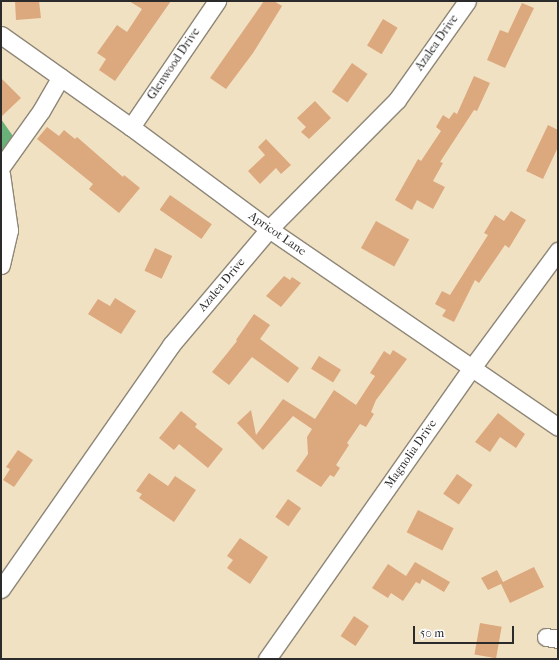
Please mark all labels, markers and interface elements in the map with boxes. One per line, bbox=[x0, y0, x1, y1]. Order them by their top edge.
street label: Azalea Drive bbox=[412, 12, 462, 74]
street label: Glenwood Drive bbox=[145, 25, 203, 103]
street label: Apricot Lane bbox=[246, 209, 308, 259]
street label: Azalea Drive bbox=[196, 255, 248, 315]
street label: Magnolia Drive bbox=[382, 417, 440, 491]
scale bar bbox=[415, 618, 516, 644]
text: 50 m bbox=[420, 626, 444, 640]

